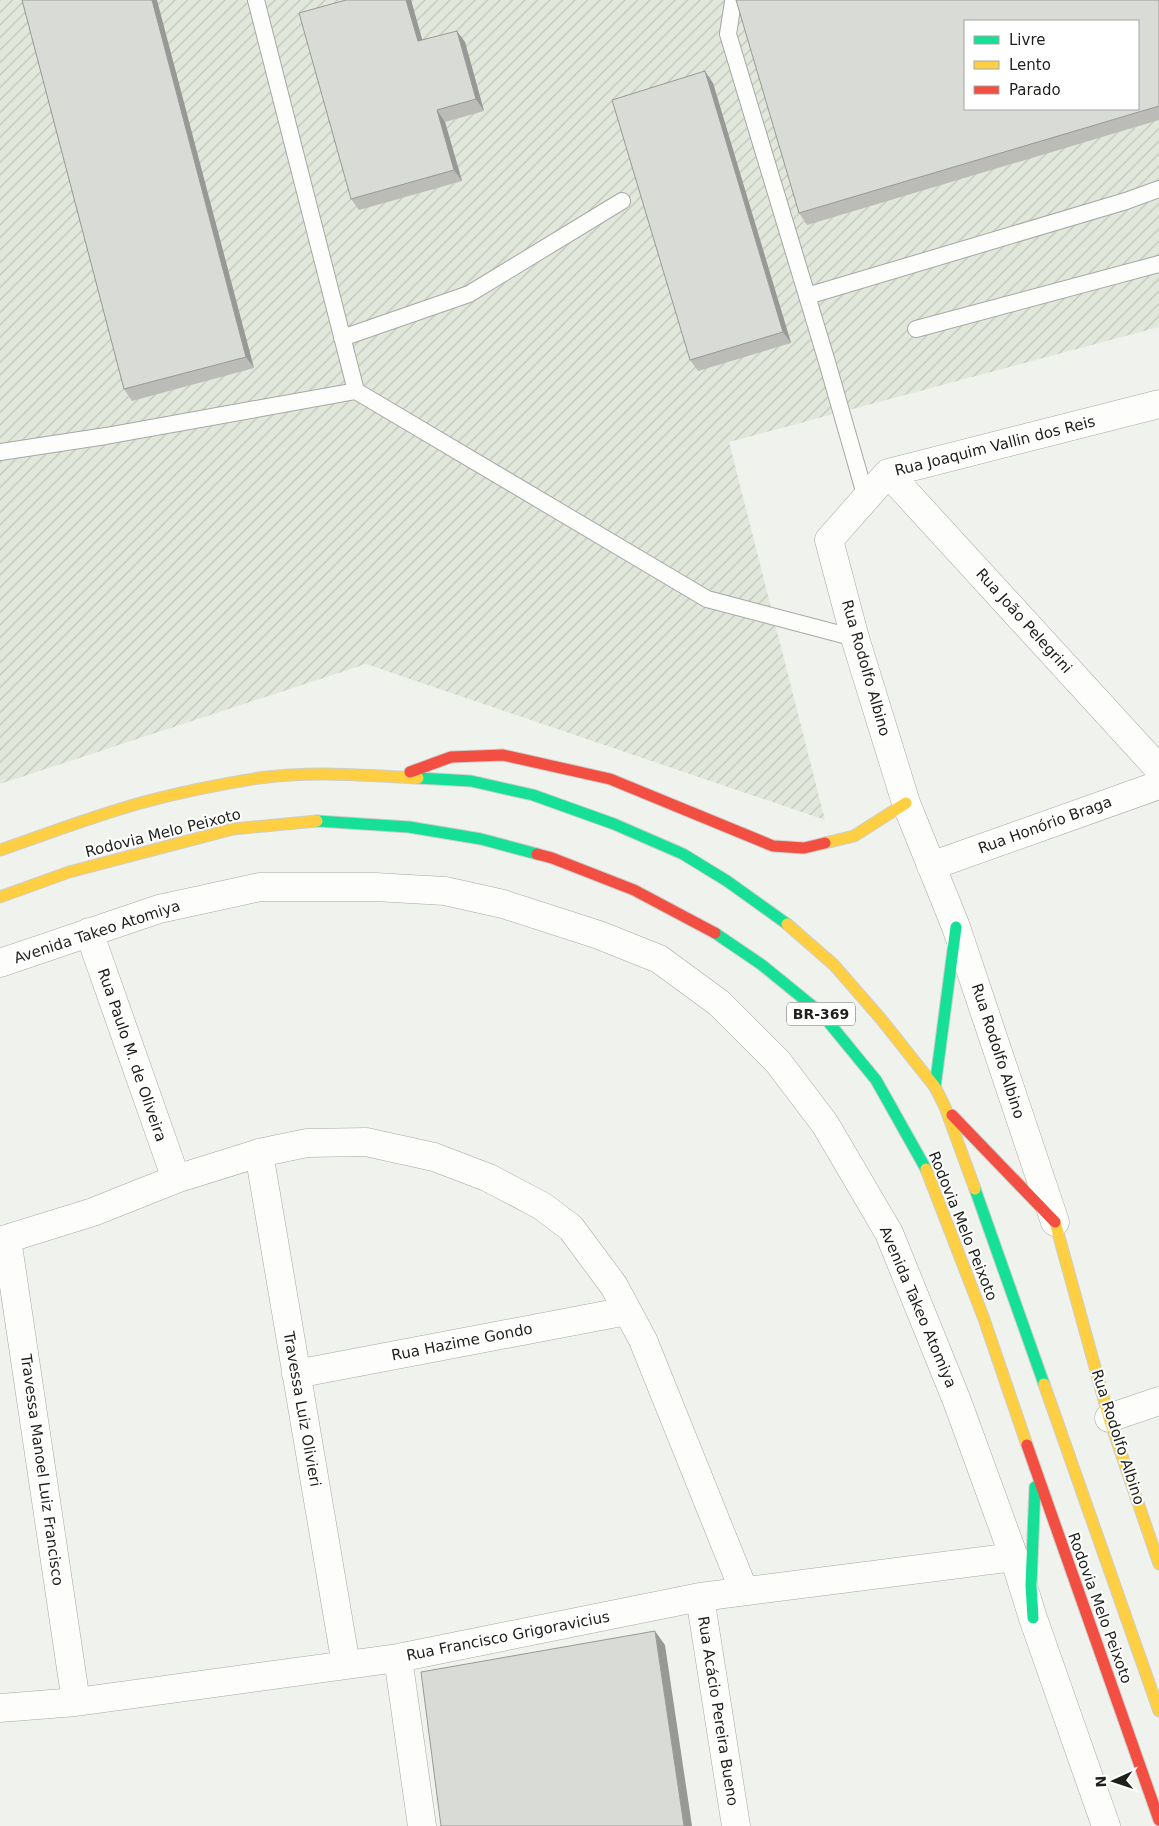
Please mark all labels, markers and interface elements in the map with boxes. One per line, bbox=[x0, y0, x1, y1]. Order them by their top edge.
legend bbox=[964, 20, 1139, 110]
text: Livre bbox=[1009, 31, 1045, 49]
text: Lento bbox=[1009, 56, 1051, 74]
text: Parado bbox=[1009, 81, 1061, 99]
street label: Rua Joaquim Vallin dos Reis bbox=[893, 412, 1097, 480]
street label: Rua João Pelegrini bbox=[972, 565, 1076, 677]
street label: Rua Rodolfo Albino bbox=[838, 598, 894, 738]
street label: Rua Honório Braga bbox=[976, 792, 1114, 858]
street label: Rodovia Melo Peixoto bbox=[83, 805, 243, 861]
street label: Avenida Takeo Atomiya bbox=[12, 897, 182, 967]
street label: Rua Paulo M. de Oliveira bbox=[94, 966, 170, 1144]
street label: Rua Rodolfo Albino bbox=[968, 981, 1028, 1121]
road number: BR-369 bbox=[787, 1002, 855, 1026]
street label: Rodovia Melo Peixoto bbox=[925, 1149, 1001, 1303]
street label: Avenida Takeo Atomiya bbox=[876, 1224, 960, 1390]
street label: Rua Hazime Gondo bbox=[390, 1319, 534, 1365]
street label: Travessa Luiz Olivieri bbox=[279, 1329, 325, 1488]
street label: Travessa Manoel Luiz Francisco bbox=[17, 1352, 67, 1587]
street label: Rua Rodolfo Albino bbox=[1088, 1367, 1148, 1507]
street label: Rodovia Melo Peixoto bbox=[1064, 1530, 1136, 1686]
street label: Rua Francisco Grigoravicius bbox=[405, 1607, 611, 1665]
street label: Rua Acácio Pereira Bueno bbox=[694, 1615, 742, 1807]
north arrow bbox=[1089, 1756, 1139, 1806]
text: N bbox=[1093, 1775, 1109, 1788]

